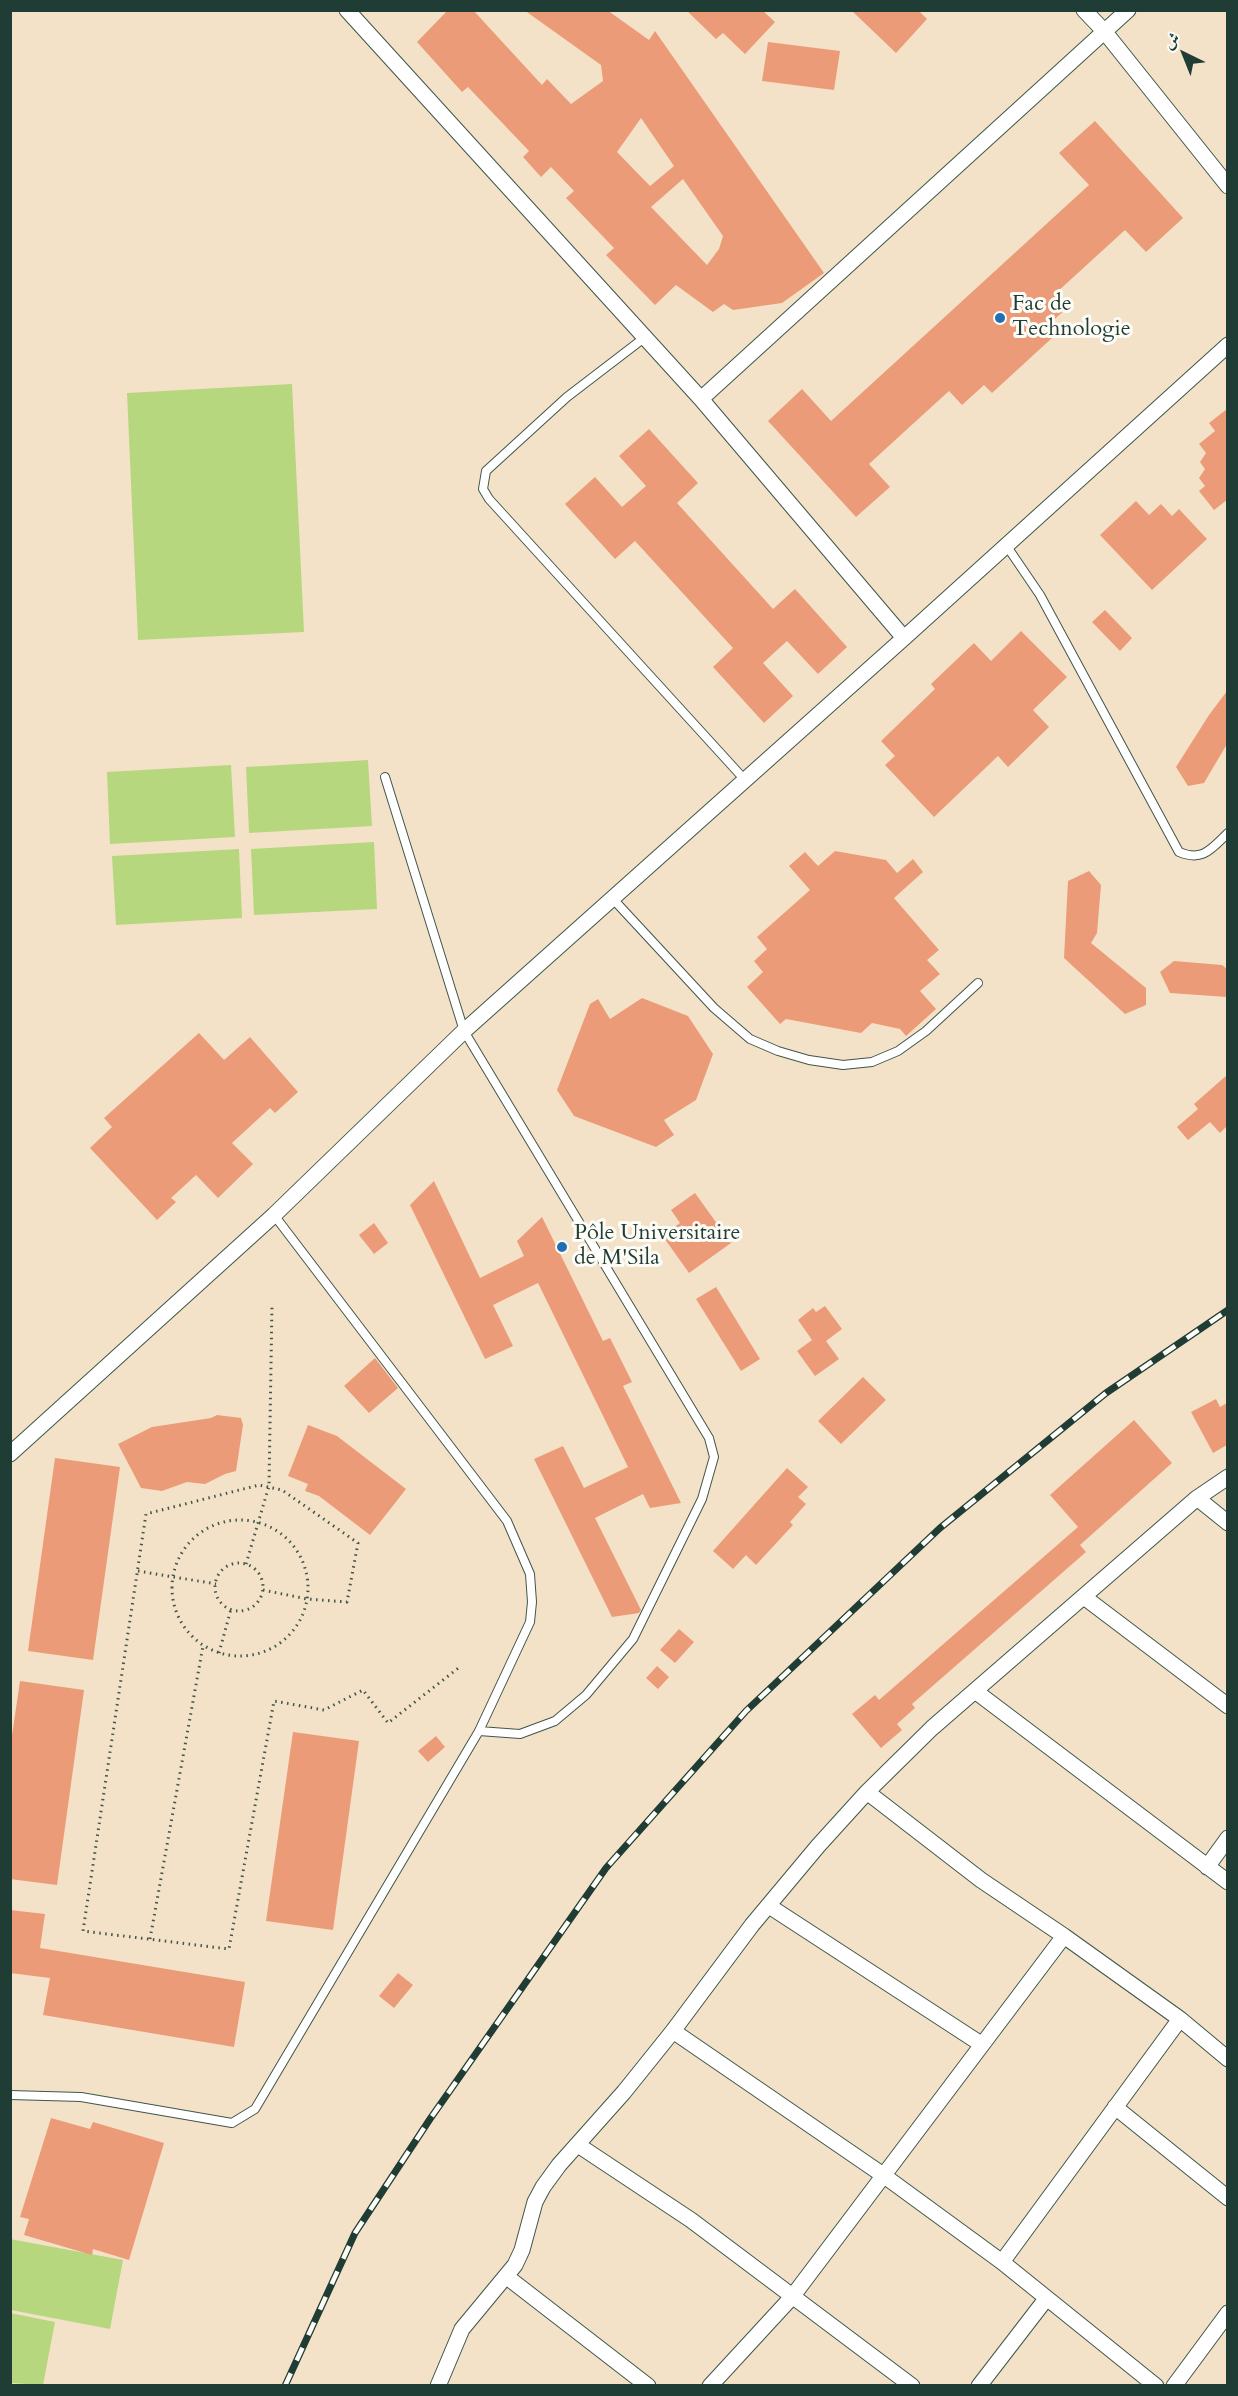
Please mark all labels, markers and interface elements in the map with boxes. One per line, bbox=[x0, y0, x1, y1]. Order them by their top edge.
north arrow bbox=[1154, 24, 1214, 84]
text: ش bbox=[1158, 27, 1185, 54]
place label: Fac de Technologie bbox=[1012, 292, 1131, 344]
marker: Fac de Technologie bbox=[993, 311, 1007, 325]
place label: Pôle Universitaire de M'Sila bbox=[574, 1221, 740, 1272]
marker: Pôle Universitaire de M'Sila bbox=[555, 1240, 569, 1254]

